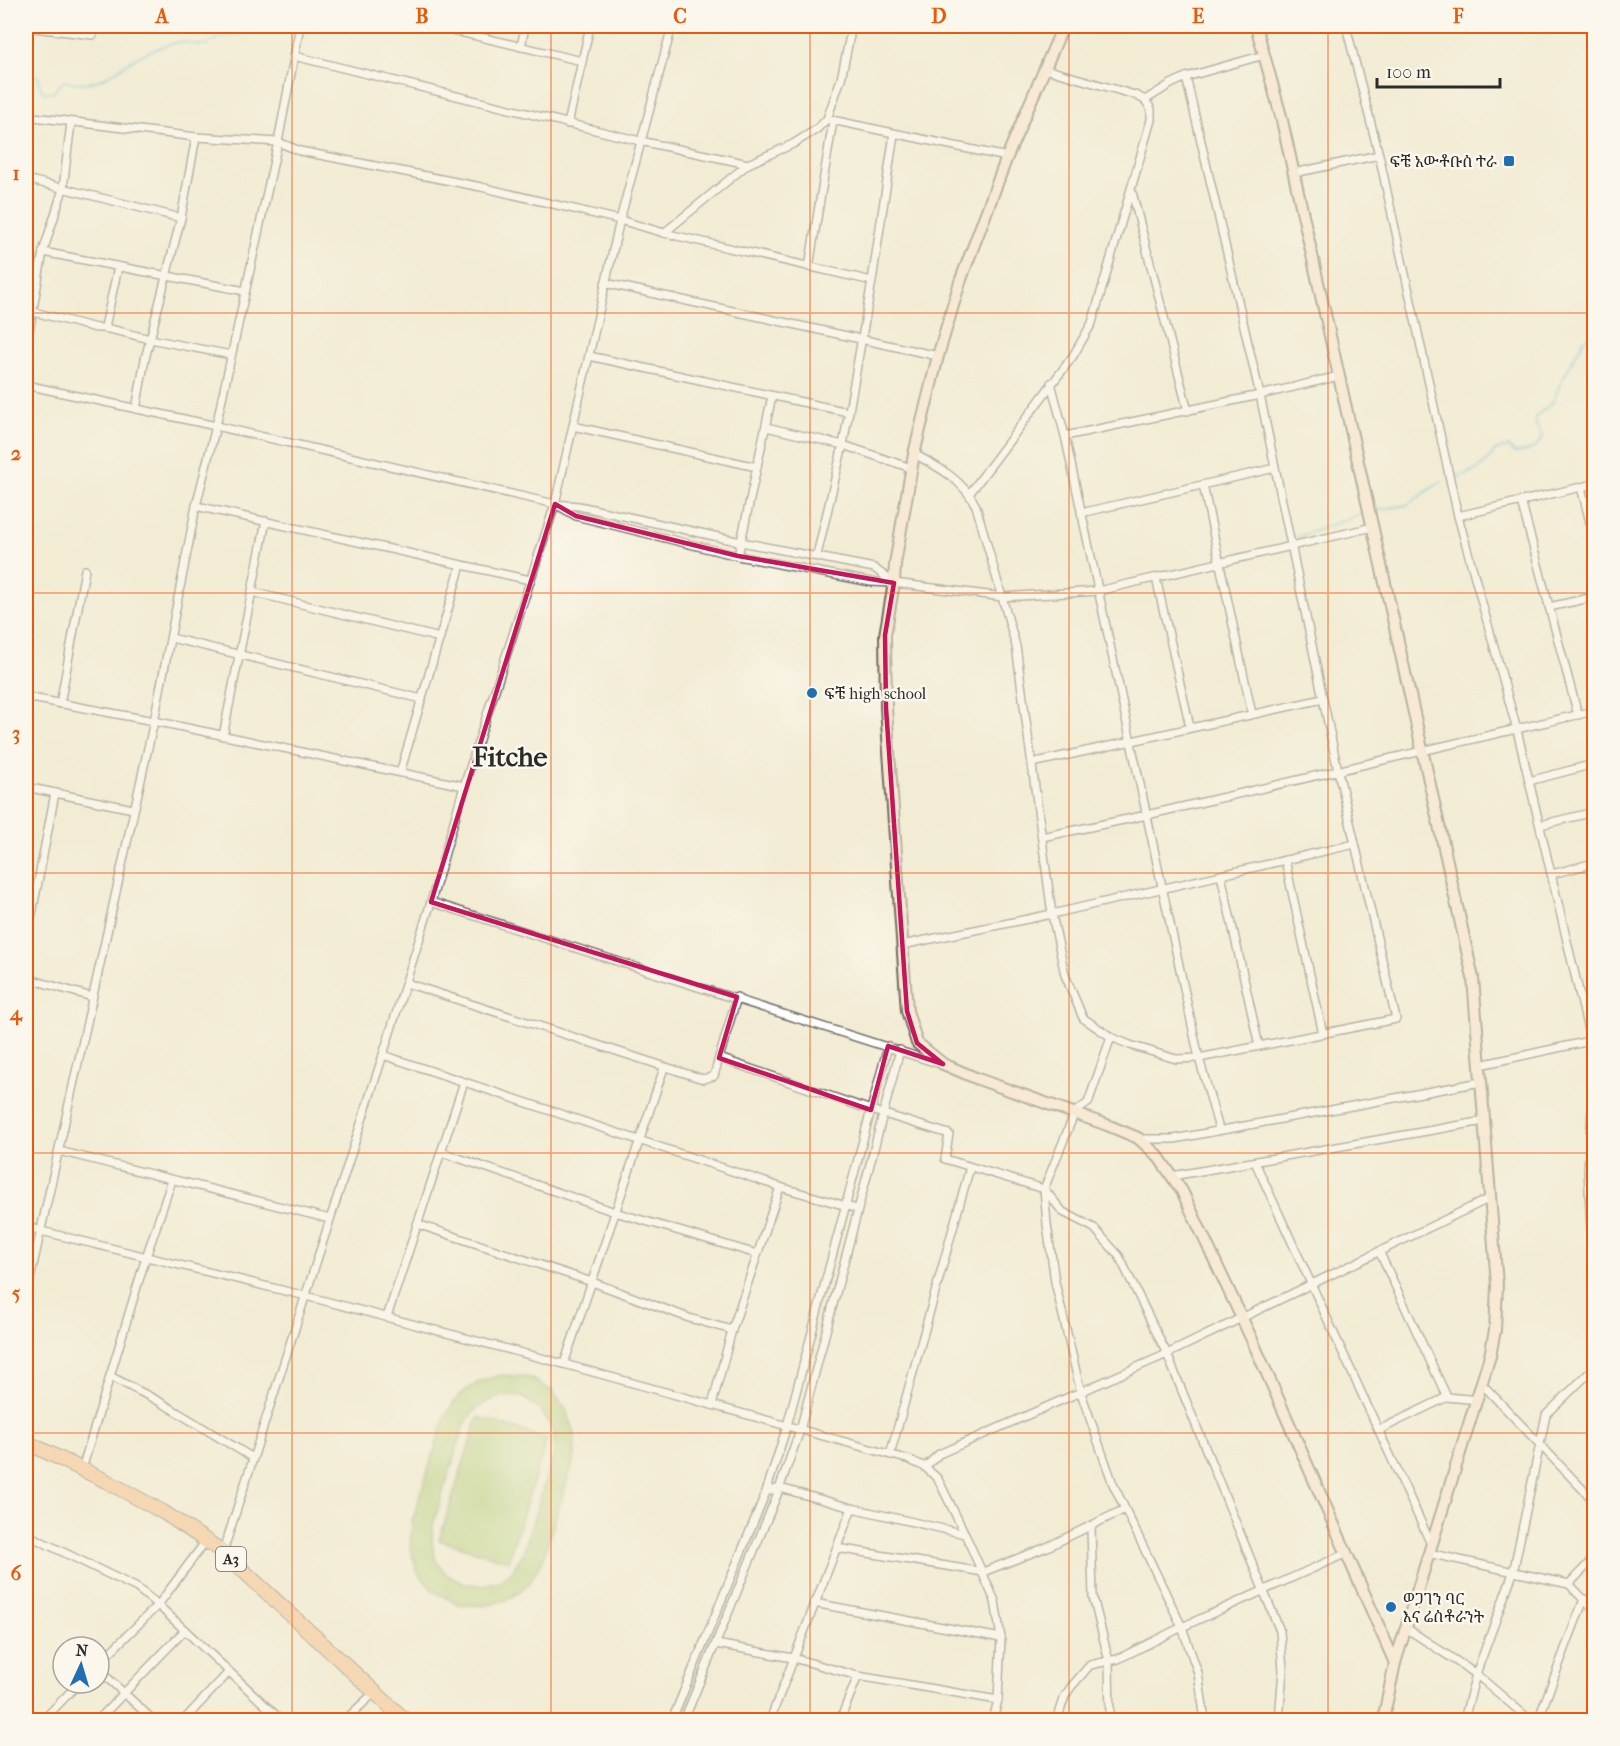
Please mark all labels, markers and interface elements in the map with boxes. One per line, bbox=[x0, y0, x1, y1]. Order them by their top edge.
text: A bbox=[154, 5, 170, 28]
text: B bbox=[415, 5, 429, 28]
text: C bbox=[673, 5, 687, 28]
text: D bbox=[931, 5, 947, 28]
text: E bbox=[1192, 5, 1204, 28]
text: F bbox=[1452, 5, 1464, 28]
scale bar bbox=[1377, 51, 1500, 89]
text: 100 m bbox=[1386, 62, 1431, 83]
place label: ፍቼ አውቶቡስ ተራ bbox=[1389, 152, 1497, 171]
marker: ፍቼ አውቶቡስ ተራ bbox=[1502, 154, 1516, 168]
text: 1 bbox=[12, 162, 20, 185]
text: 2 bbox=[11, 442, 21, 465]
place label: ፍቼ high school bbox=[824, 684, 927, 703]
marker: ፍቼ high school bbox=[805, 686, 819, 700]
text: 3 bbox=[12, 722, 20, 745]
district label: Fitche bbox=[473, 740, 548, 773]
text: 4 bbox=[9, 1002, 23, 1026]
text: 5 bbox=[12, 1282, 21, 1305]
road number: A3 bbox=[216, 1547, 246, 1571]
text: 6 bbox=[11, 1562, 23, 1585]
place label: ወጋገን ባር እና ሬስቶራንት bbox=[1403, 1589, 1485, 1626]
marker: ወጋገን ባር እና ሬስቶራንት bbox=[1384, 1600, 1398, 1614]
north arrow bbox=[51, 1635, 111, 1695]
text: N bbox=[75, 1641, 90, 1660]

